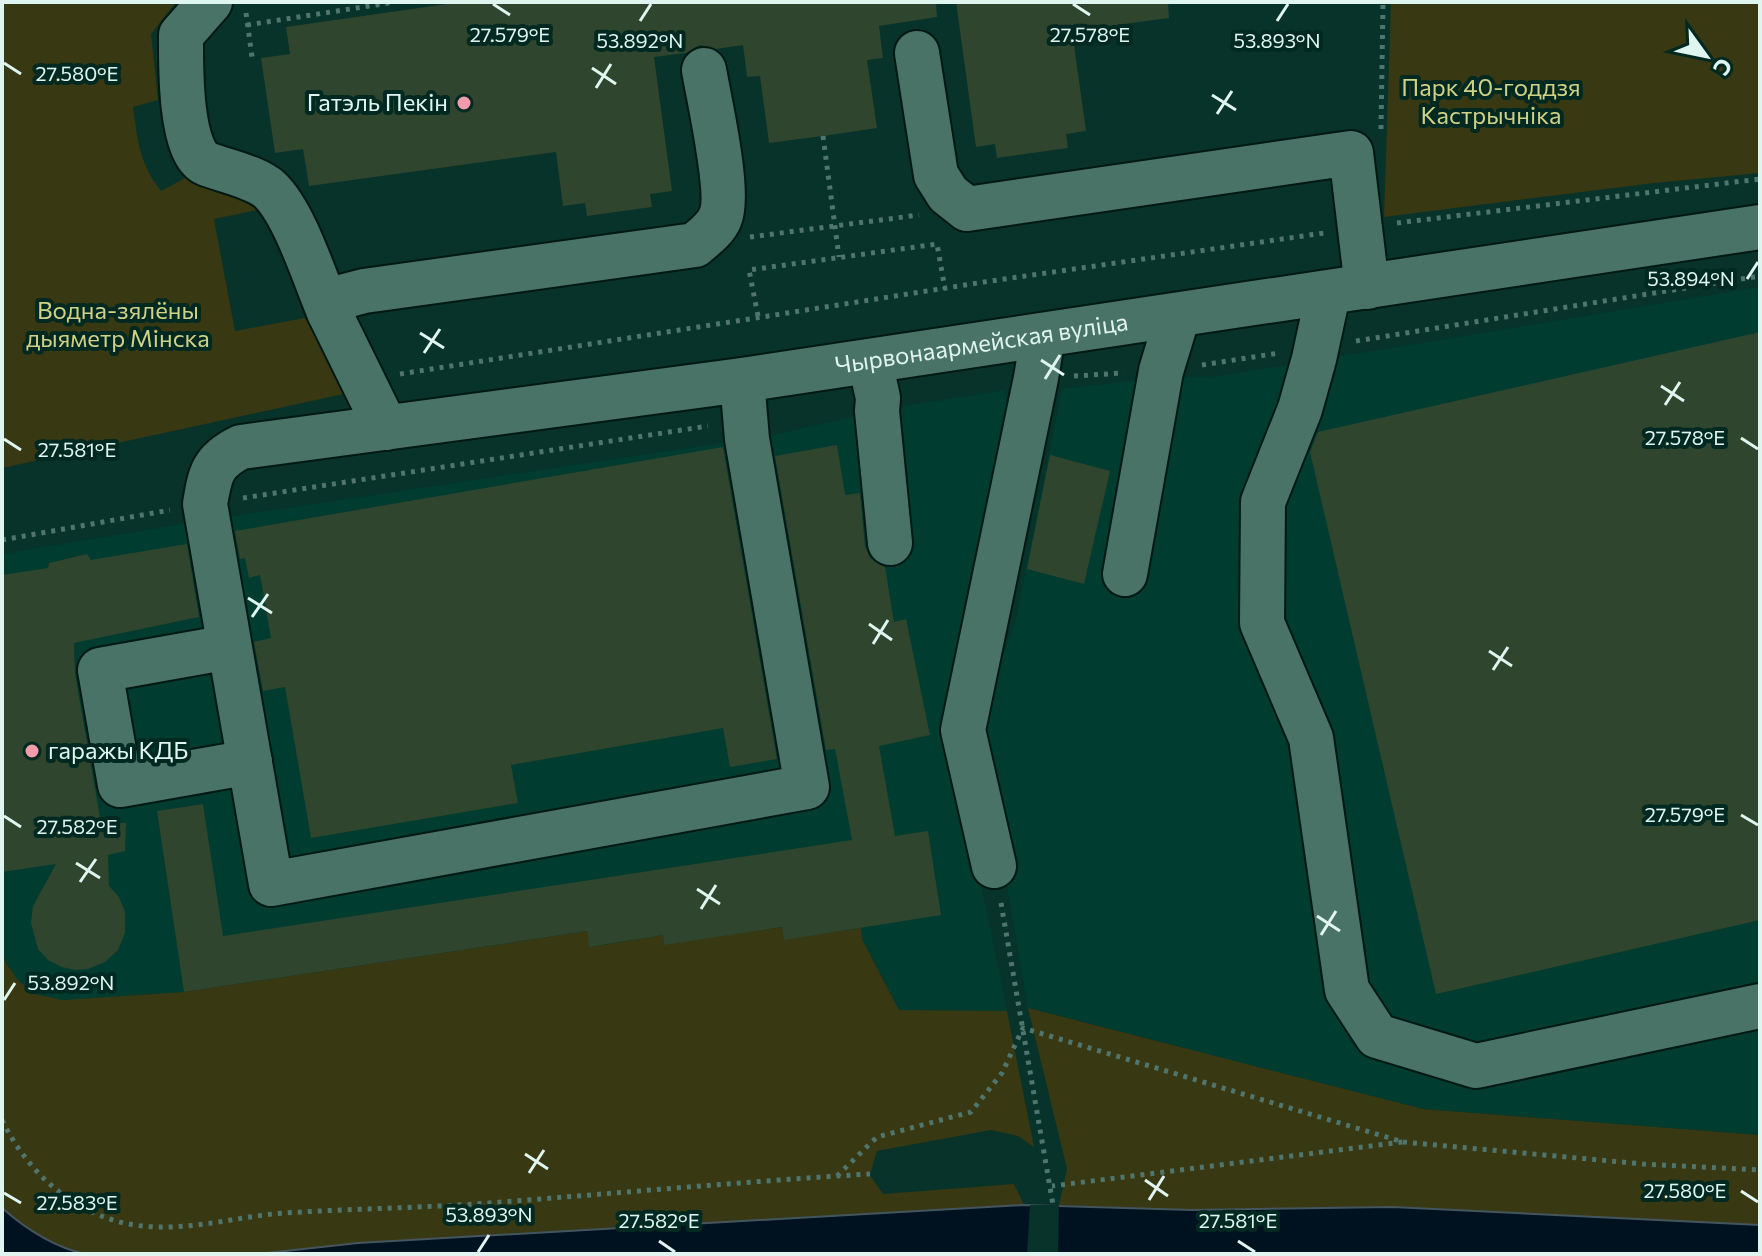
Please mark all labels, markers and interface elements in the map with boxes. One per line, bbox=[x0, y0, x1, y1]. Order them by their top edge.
north arrow bbox=[1666, 16, 1746, 96]
text: 27.579°E bbox=[470, 22, 550, 46]
text: 27.578°E bbox=[1050, 22, 1130, 46]
text: 53.892°N bbox=[597, 28, 683, 52]
text: 53.893°N bbox=[1233, 28, 1321, 52]
text: С bbox=[1708, 54, 1739, 81]
text: 27.580°E bbox=[36, 61, 118, 85]
park label: Парк 40-годдзя Кастрычніка bbox=[1401, 72, 1581, 129]
place label: Гатэль Пекін bbox=[307, 87, 448, 116]
marker: Гатэль Пекін bbox=[455, 94, 473, 112]
text: 53.894°N bbox=[1647, 266, 1735, 290]
park label: Водна-зялёны дыяметр Мінска bbox=[26, 295, 210, 352]
street label: Чырвонаармейская вуліца bbox=[833, 306, 1130, 379]
text: 27.578°E bbox=[1645, 425, 1725, 449]
text: 27.581°E bbox=[38, 437, 116, 461]
place label: гаражы КДБ bbox=[48, 735, 188, 764]
marker: гаражы КДБ bbox=[23, 742, 41, 760]
text: 27.579°E bbox=[1645, 802, 1725, 826]
text: 27.582°E bbox=[36, 814, 118, 838]
text: 53.892°N bbox=[28, 970, 114, 994]
text: 27.580°E bbox=[1644, 1178, 1726, 1202]
text: 27.583°E bbox=[36, 1190, 118, 1214]
text: 53.893°N bbox=[445, 1202, 533, 1226]
text: 27.582°E bbox=[618, 1208, 700, 1232]
text: 27.581°E bbox=[1199, 1208, 1277, 1232]

